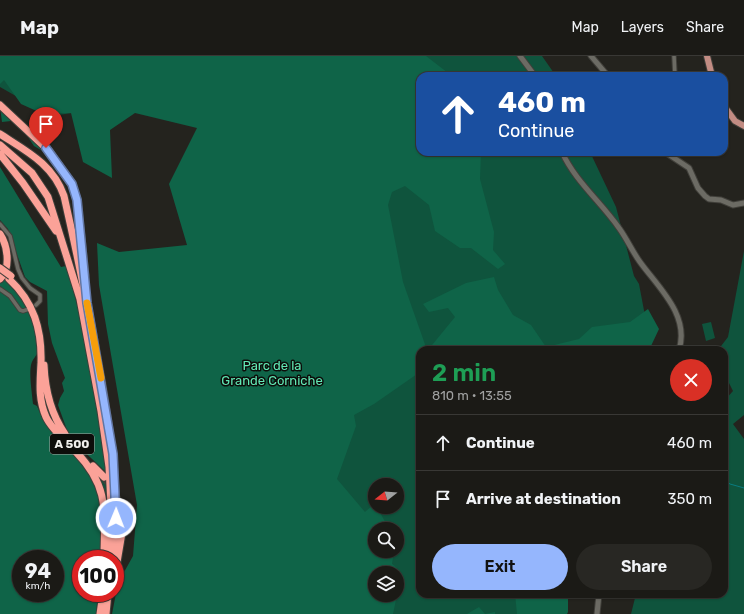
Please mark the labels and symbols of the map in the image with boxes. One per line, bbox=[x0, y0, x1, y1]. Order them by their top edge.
pin bbox=[29, 107, 63, 148]
park label: Parc de la Grande Corniche bbox=[221, 358, 323, 388]
road number: A 500 bbox=[50, 434, 94, 454]
north arrow bbox=[368, 478, 404, 514]
position arrow bbox=[95, 497, 137, 539]
speed limit sign: 100 bbox=[72, 550, 124, 602]

